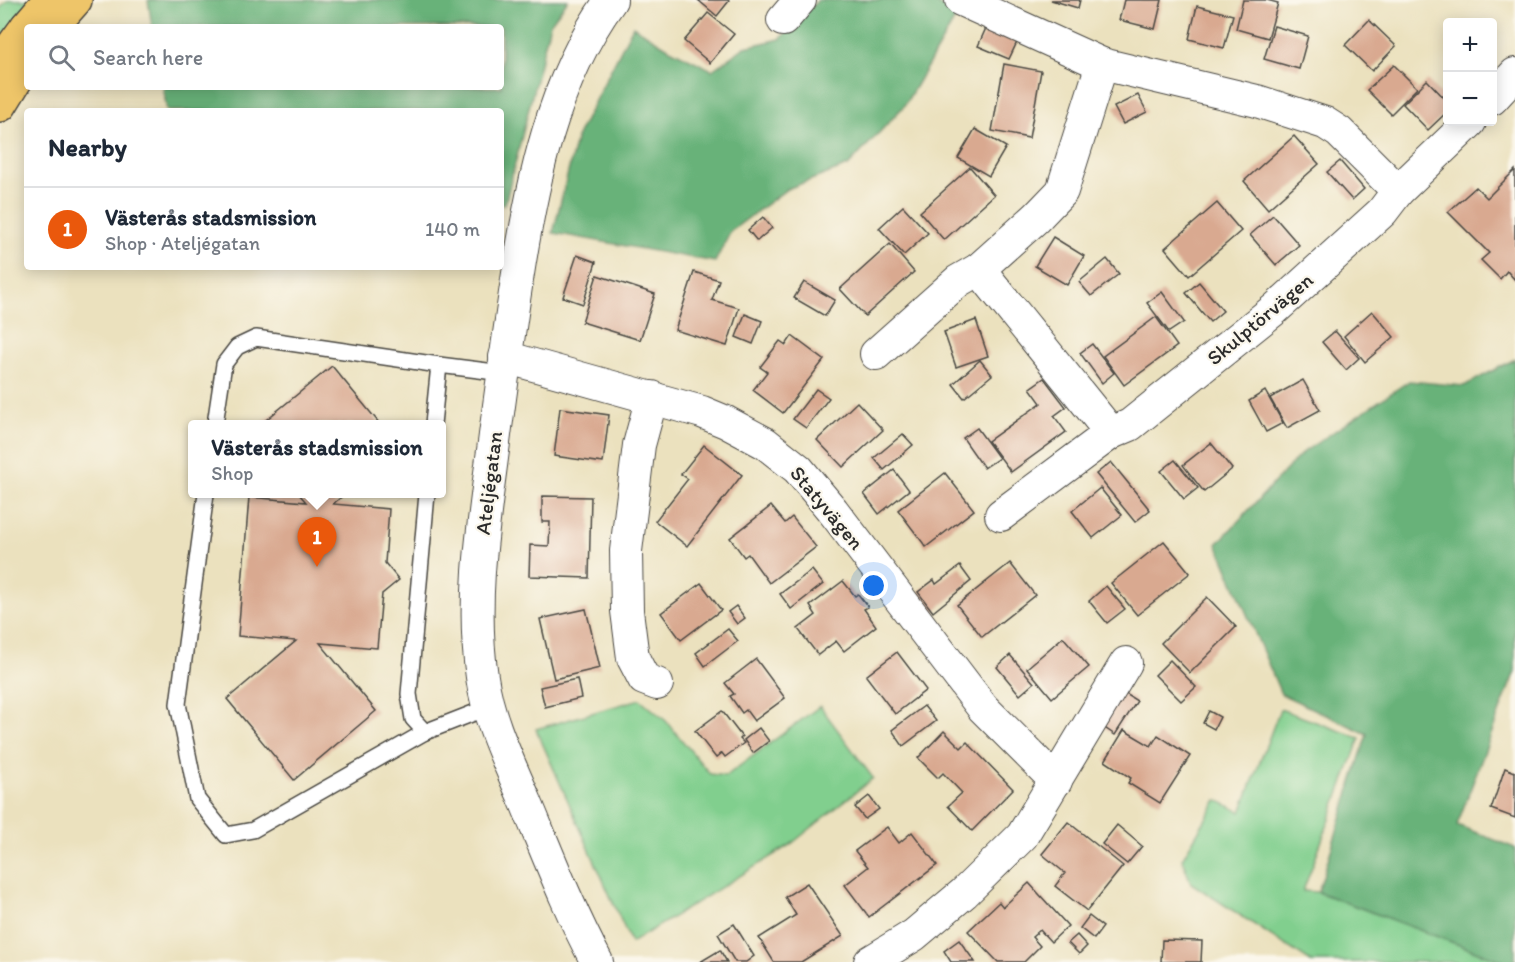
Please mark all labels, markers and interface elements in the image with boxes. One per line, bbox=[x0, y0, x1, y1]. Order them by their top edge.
map controls bbox=[1443, 18, 1497, 126]
button: + bbox=[1443, 18, 1497, 72]
search box bbox=[24, 24, 504, 90]
icon: search bbox=[45, 41, 78, 74]
text: Search here bbox=[93, 44, 203, 71]
button: − bbox=[1443, 72, 1497, 126]
text: Nearby bbox=[48, 131, 127, 163]
text: Västerås stadsmission bbox=[105, 204, 317, 231]
text: 1 bbox=[63, 217, 72, 241]
text: 140 m bbox=[425, 217, 480, 241]
text: Shop · Ateljégatan bbox=[105, 231, 260, 255]
street label: Skulptörvägen bbox=[1202, 267, 1318, 370]
popup bbox=[188, 420, 446, 498]
street label: Ateljégatan bbox=[470, 430, 507, 536]
text: Västerås stadsmission bbox=[211, 434, 423, 461]
text: Shop bbox=[211, 461, 253, 485]
street label: Statyvägen bbox=[785, 461, 870, 555]
pin: 1 bbox=[298, 518, 336, 567]
your location bbox=[859, 571, 888, 600]

